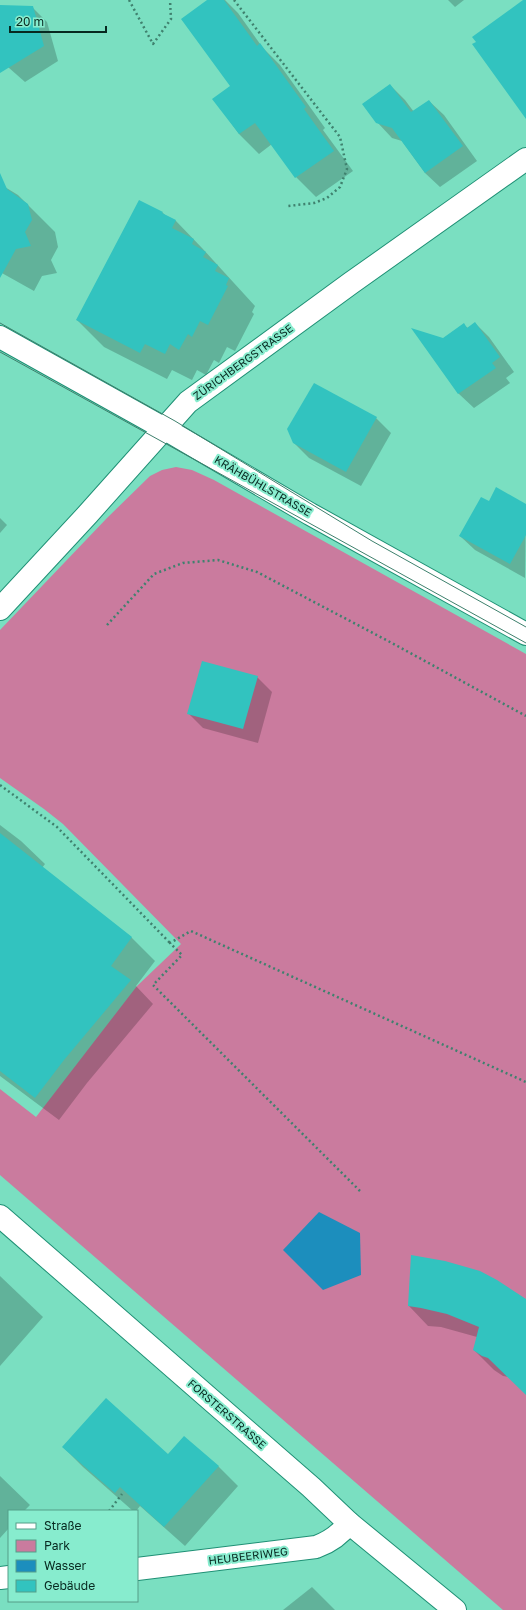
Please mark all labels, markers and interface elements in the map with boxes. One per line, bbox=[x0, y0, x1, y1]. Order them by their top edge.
scale bar bbox=[10, 8, 106, 34]
text: 20 m bbox=[16, 14, 44, 29]
street label: ZÜRICHBERGSTRASSE bbox=[190, 321, 295, 402]
street label: KRÄHBÜHLSTRASSE bbox=[212, 452, 314, 519]
street label: FORSTERSTRASSE bbox=[186, 1376, 269, 1451]
legend bbox=[8, 1510, 138, 1602]
text: Straße bbox=[44, 1518, 82, 1533]
text: Park bbox=[44, 1538, 70, 1553]
street label: HEUBEERIWEG bbox=[208, 1544, 289, 1567]
text: Wasser bbox=[44, 1558, 87, 1573]
text: Gebäude bbox=[44, 1578, 95, 1593]

